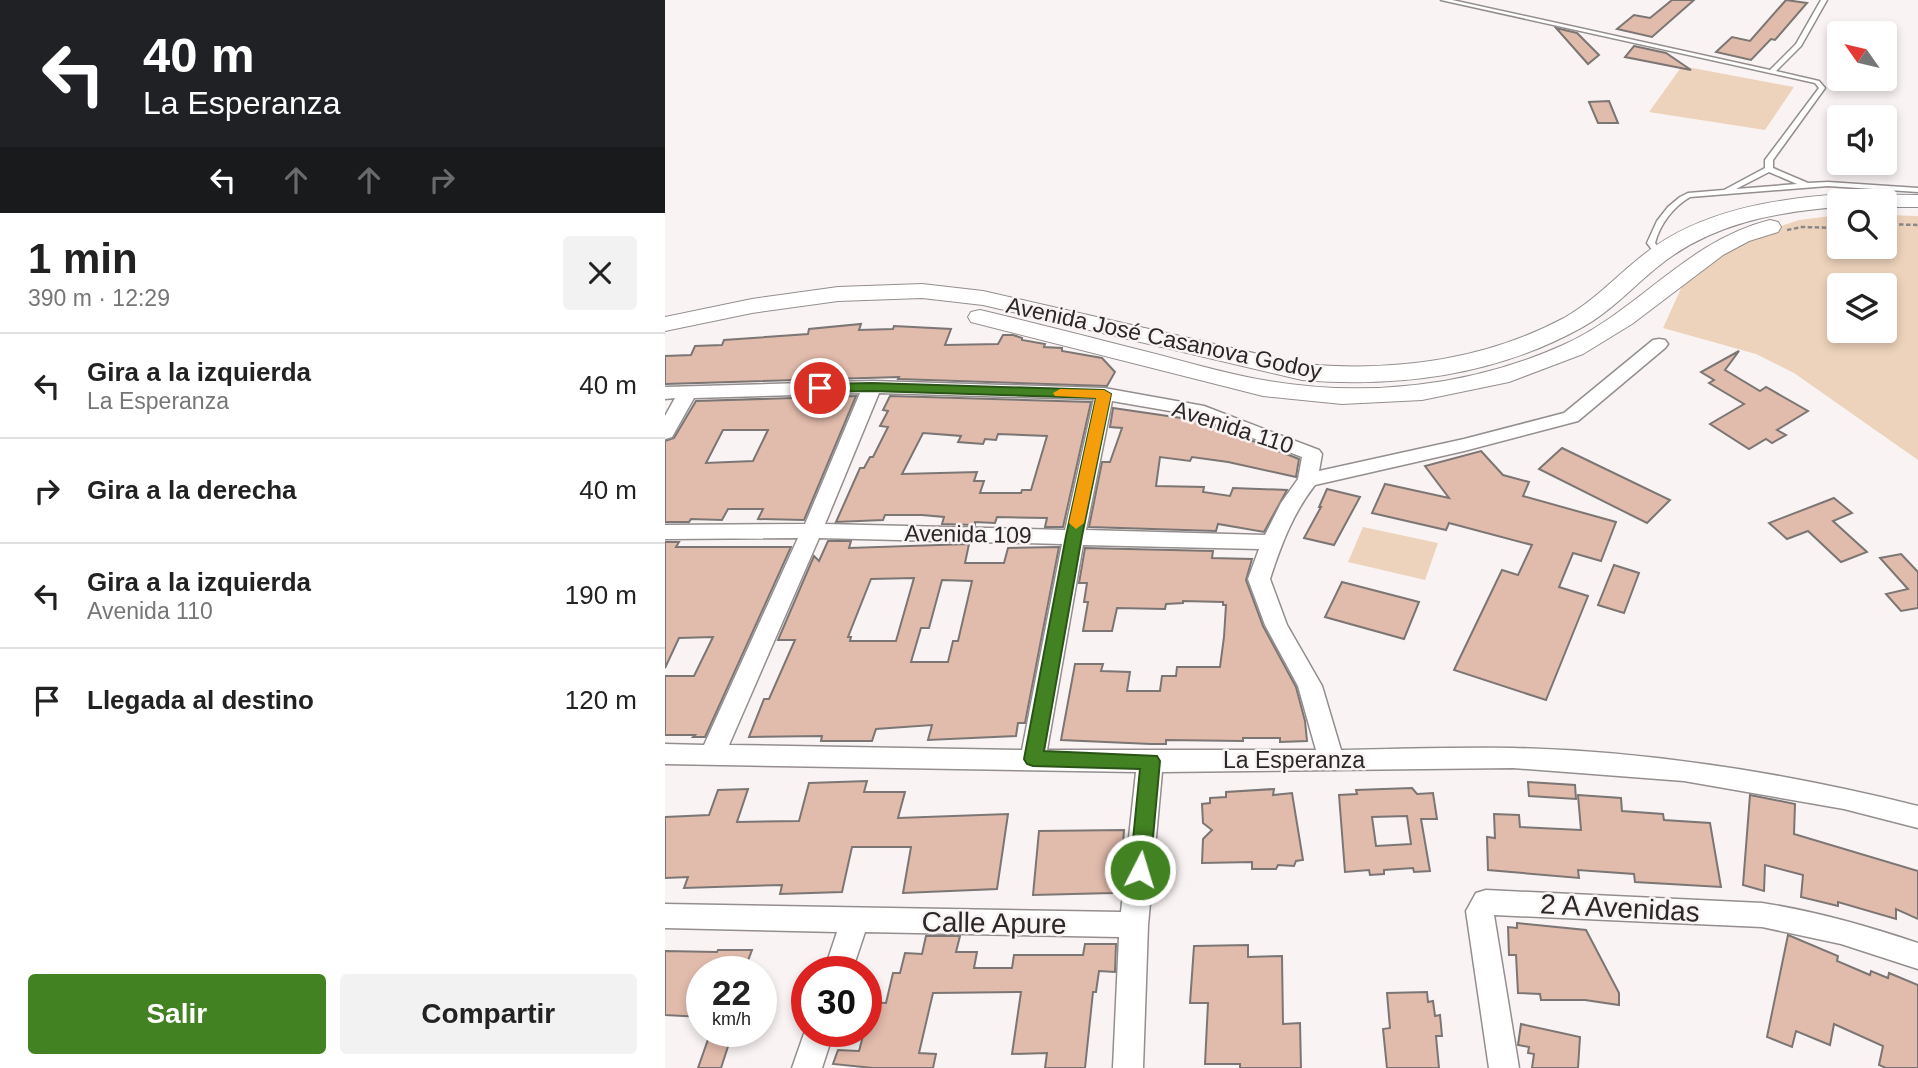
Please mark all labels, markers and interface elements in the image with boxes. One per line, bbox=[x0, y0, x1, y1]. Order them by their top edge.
north arrow bbox=[1827, 21, 1897, 91]
map controls bbox=[1827, 21, 1897, 343]
icon: left bbox=[28, 28, 119, 119]
text: 40 m bbox=[143, 28, 255, 82]
text: La Esperanza bbox=[143, 85, 340, 121]
button: sound bbox=[1827, 105, 1897, 175]
icon: left bbox=[204, 161, 242, 199]
icon: ahead bbox=[277, 161, 315, 199]
icon: ahead bbox=[350, 161, 388, 199]
icon: right bbox=[423, 161, 461, 199]
button: search bbox=[1827, 189, 1897, 259]
text: 1 min bbox=[28, 235, 138, 282]
button: close bbox=[563, 236, 637, 310]
button: layers bbox=[1827, 273, 1897, 343]
text: 390 m · 12:29 bbox=[28, 285, 170, 311]
street label: Avenida José Casanova Godoy bbox=[1004, 292, 1325, 384]
text: Gira a la izquierda bbox=[87, 357, 311, 387]
pin bbox=[790, 358, 850, 418]
icon: left bbox=[28, 367, 66, 405]
icon: arrive bbox=[801, 369, 839, 407]
text: 40 m bbox=[579, 370, 637, 400]
text: La Esperanza bbox=[87, 388, 229, 414]
street label: Avenida 110 bbox=[1169, 395, 1297, 459]
icon: right bbox=[28, 472, 66, 510]
text: Gira a la derecha bbox=[87, 475, 297, 505]
text: 40 m bbox=[579, 475, 637, 505]
street label: Avenida 109 bbox=[904, 520, 1032, 548]
text: Gira a la izquierda bbox=[87, 567, 311, 597]
icon: left bbox=[28, 577, 66, 615]
text: 190 m bbox=[565, 580, 637, 610]
text: Avenida 110 bbox=[87, 598, 213, 624]
icon: arrive bbox=[28, 682, 66, 720]
text: Llegada al destino bbox=[87, 685, 314, 715]
text: 120 m bbox=[565, 685, 637, 715]
street label: La Esperanza bbox=[1223, 747, 1365, 773]
position arrow bbox=[1103, 833, 1177, 907]
street label: 2 A Avenidas bbox=[1539, 888, 1701, 928]
street label: Calle Apure bbox=[921, 906, 1067, 940]
speed limit sign: 30 bbox=[791, 956, 882, 1047]
text: 22 bbox=[712, 973, 751, 1012]
button: Salir bbox=[28, 974, 326, 1054]
button: Compartir bbox=[340, 974, 637, 1054]
text: km/h bbox=[712, 1009, 751, 1029]

